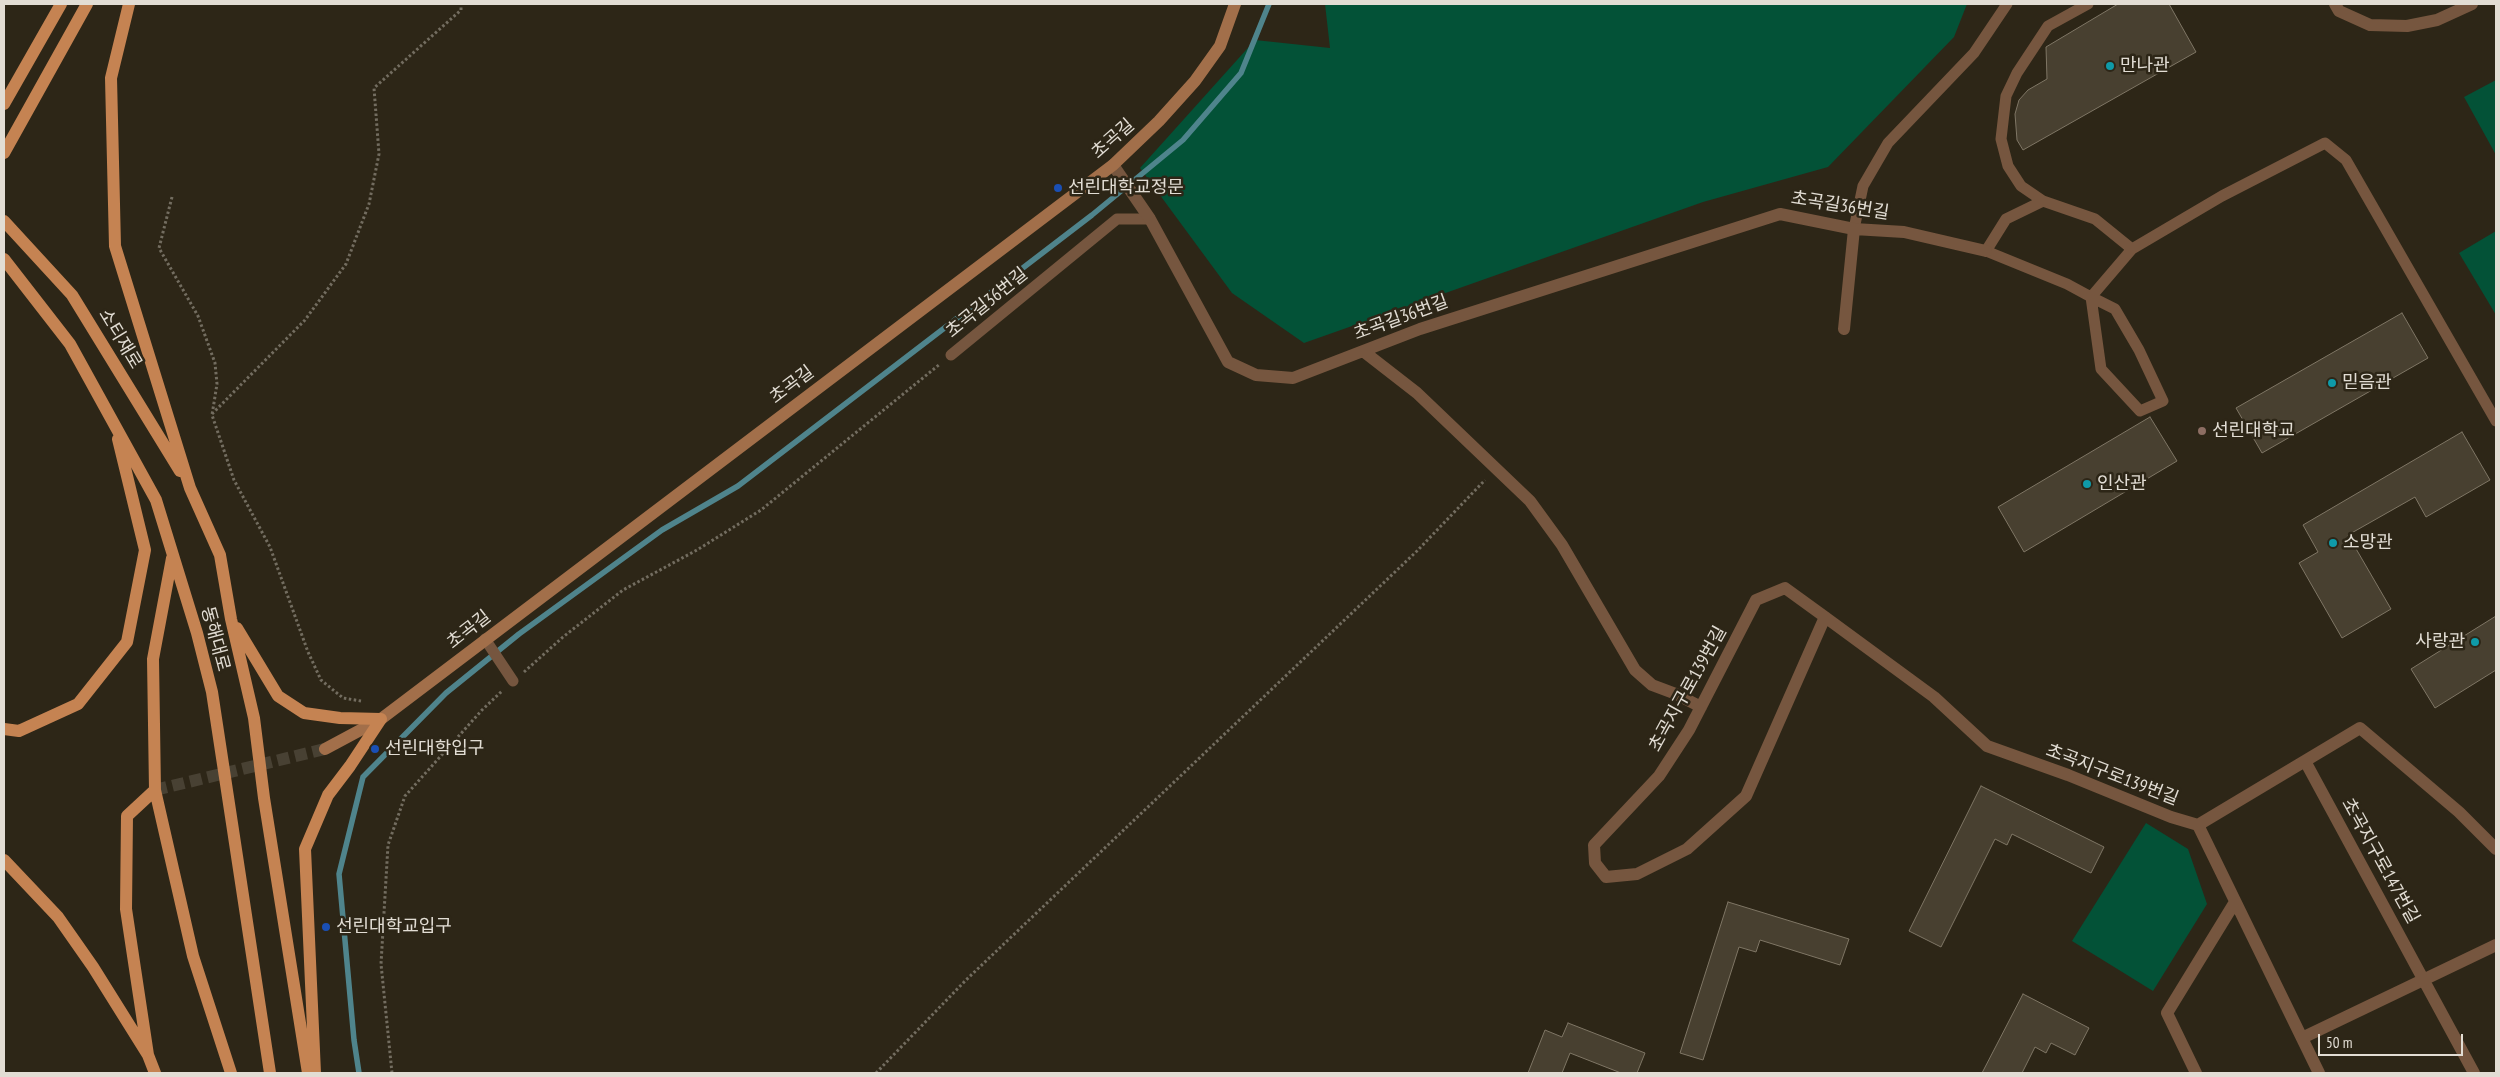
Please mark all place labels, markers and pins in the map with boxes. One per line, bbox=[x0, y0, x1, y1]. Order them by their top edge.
place label: 만나관 bbox=[2120, 55, 2170, 77]
marker: 만나관 bbox=[2104, 60, 2116, 72]
place label: 선린대학교정문 bbox=[1068, 177, 1184, 199]
marker: 선린대학교정문 bbox=[1052, 182, 1064, 194]
place label: 믿음관 bbox=[2342, 372, 2392, 394]
marker: 믿음관 bbox=[2326, 377, 2338, 389]
place label: 선린대학교 bbox=[2212, 420, 2295, 442]
marker: 선린대학교 bbox=[2196, 425, 2208, 437]
place label: 인산관 bbox=[2097, 473, 2147, 495]
marker: 인산관 bbox=[2081, 478, 2093, 490]
place label: 소망관 bbox=[2343, 532, 2393, 554]
marker: 소망관 bbox=[2327, 537, 2339, 549]
place label: 사랑관 bbox=[2415, 631, 2465, 653]
marker: 사랑관 bbox=[2469, 636, 2481, 648]
place label: 선린대학입구 bbox=[385, 738, 484, 760]
marker: 선린대학입구 bbox=[369, 743, 381, 755]
place label: 선린대학교입구 bbox=[336, 916, 452, 938]
marker: 선린대학교입구 bbox=[320, 921, 332, 933]

